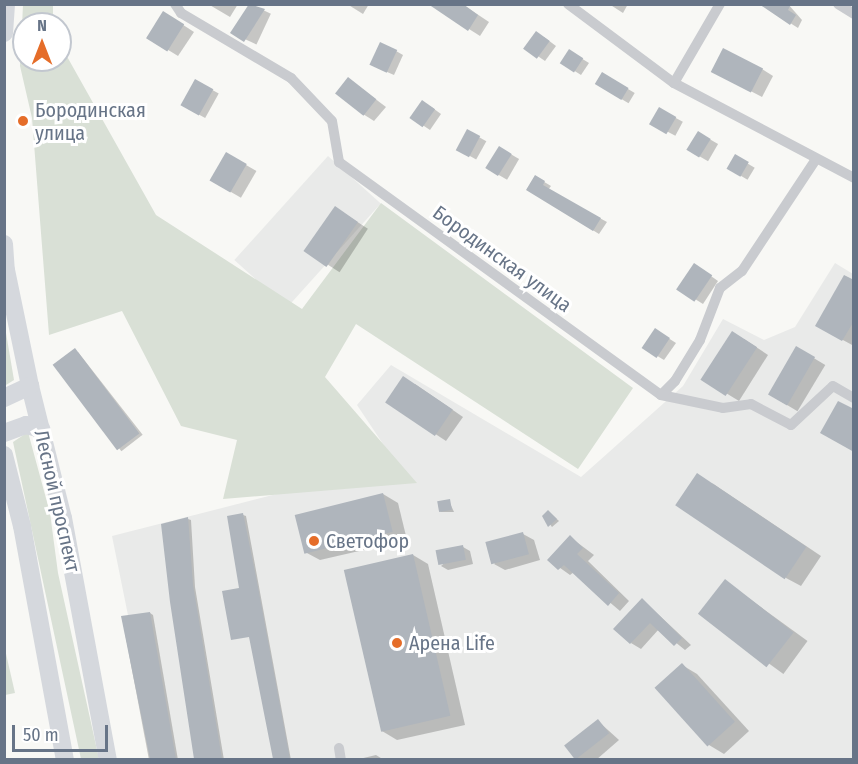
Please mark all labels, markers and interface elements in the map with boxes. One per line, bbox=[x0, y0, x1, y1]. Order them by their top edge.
north arrow bbox=[12, 12, 72, 72]
text: N bbox=[37, 16, 47, 35]
place label: Бородинская улица bbox=[35, 98, 146, 145]
marker: Бородинская улица bbox=[16, 114, 30, 128]
street label: Бородинская улица bbox=[428, 201, 576, 317]
street label: Лесной проспект bbox=[29, 428, 85, 574]
place label: Светофор bbox=[326, 529, 409, 553]
marker: Светофор bbox=[307, 534, 321, 548]
place label: Арена Life bbox=[409, 631, 495, 655]
marker: Арена Life bbox=[390, 636, 404, 650]
scale bar bbox=[15, 713, 111, 751]
text: 50 m bbox=[23, 724, 59, 746]

